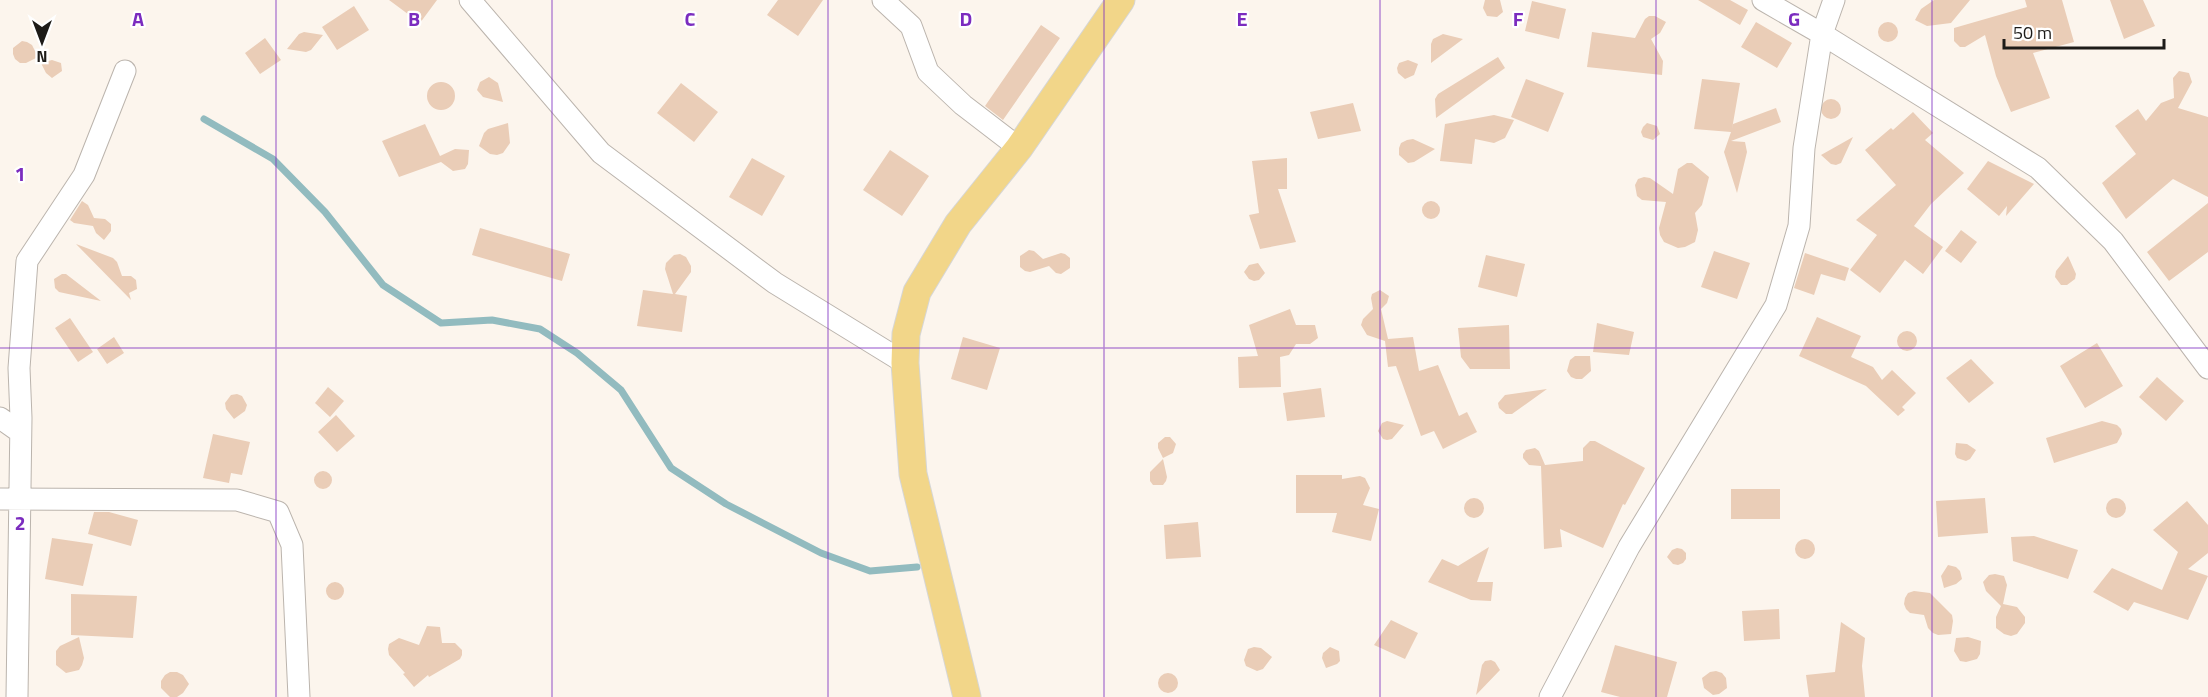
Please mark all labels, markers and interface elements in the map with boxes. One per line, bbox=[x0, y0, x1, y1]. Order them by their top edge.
text: A bbox=[132, 3, 144, 34]
text: B bbox=[408, 3, 420, 34]
text: C bbox=[685, 3, 696, 34]
text: D bbox=[960, 3, 972, 34]
text: E bbox=[1236, 3, 1248, 34]
text: F bbox=[1513, 3, 1524, 34]
text: G bbox=[1788, 3, 1800, 34]
north arrow bbox=[12, 12, 72, 72]
scale bar bbox=[2004, 12, 2164, 50]
text: 50 m bbox=[2013, 19, 2052, 46]
text: N bbox=[36, 45, 48, 69]
text: 1 bbox=[14, 158, 26, 189]
text: 2 bbox=[14, 507, 26, 538]

